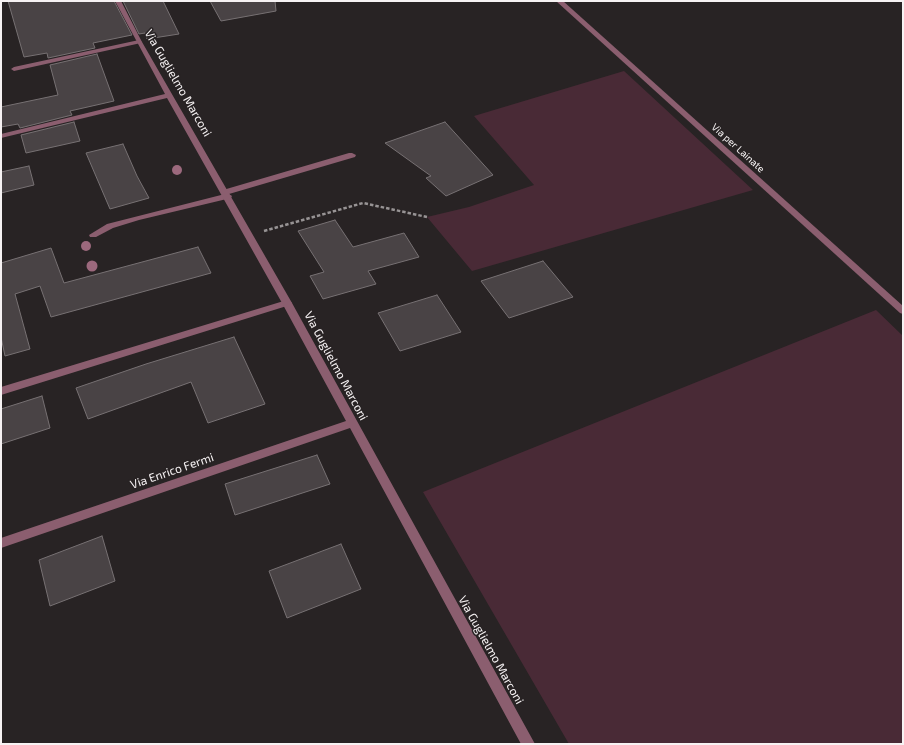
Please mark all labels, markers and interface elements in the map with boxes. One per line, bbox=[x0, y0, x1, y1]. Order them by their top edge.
street label: Via Guglielmo Marconi bbox=[141, 27, 215, 139]
street label: Via per Lainate bbox=[709, 121, 767, 175]
street label: Via Guglielmo Marconi bbox=[301, 309, 371, 423]
street label: Via Enrico Fermi bbox=[128, 450, 216, 492]
street label: Via Guglielmo Marconi bbox=[455, 593, 527, 707]

